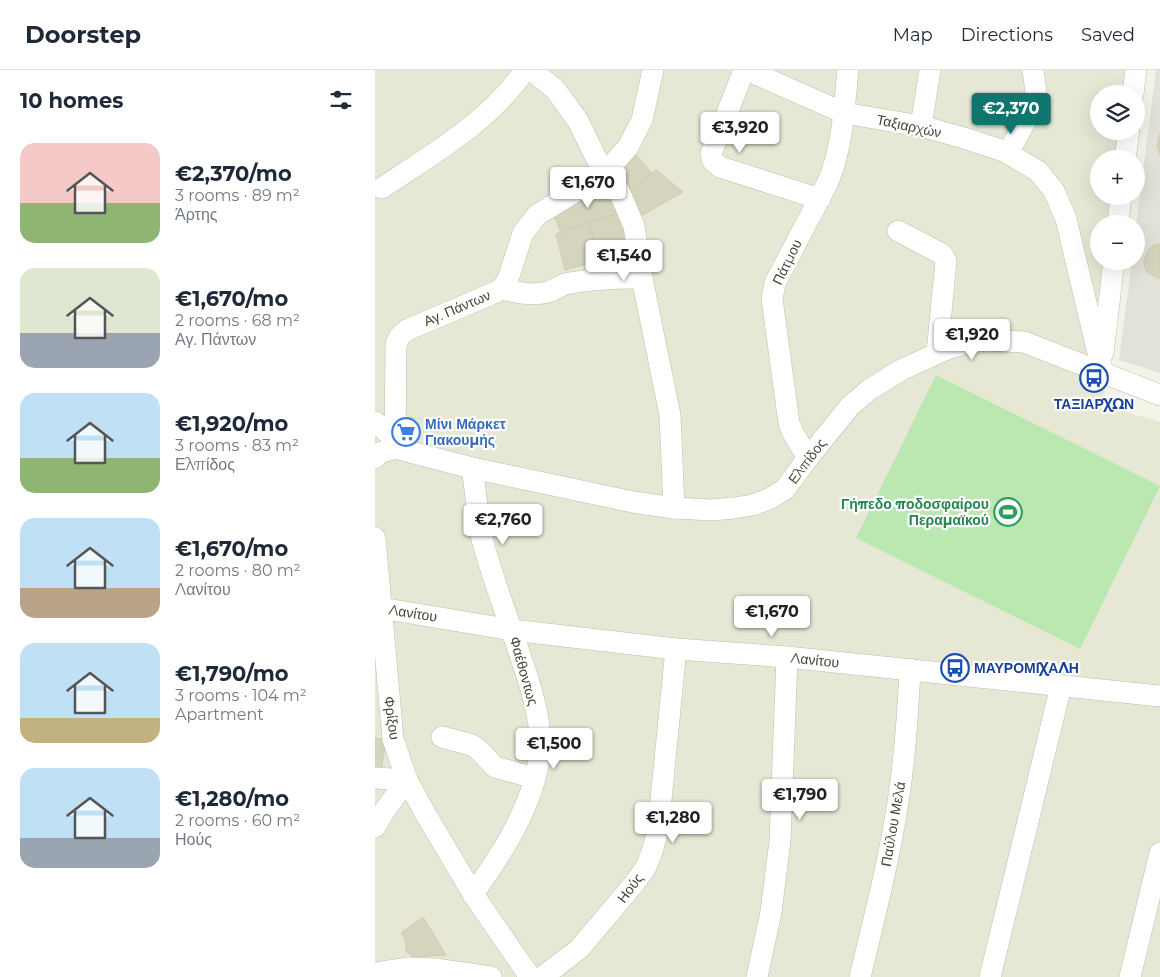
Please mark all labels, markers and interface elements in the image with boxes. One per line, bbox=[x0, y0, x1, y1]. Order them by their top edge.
text: Doorstep bbox=[25, 20, 141, 49]
text: Map bbox=[893, 24, 933, 46]
text: Directions bbox=[961, 24, 1053, 46]
text: Saved bbox=[1081, 24, 1135, 46]
map controls bbox=[1090, 85, 1145, 270]
button: layers bbox=[1090, 85, 1145, 140]
icon: filters bbox=[327, 86, 355, 114]
text: 10 homes bbox=[20, 88, 123, 113]
pin: €2,370 bbox=[970, 92, 1052, 135]
text: €2,370 bbox=[983, 99, 1039, 118]
street label: Ταξιαρχών bbox=[875, 110, 943, 142]
pin: €3,920 bbox=[699, 112, 781, 154]
text: €3,920 bbox=[711, 118, 769, 137]
button: + bbox=[1090, 150, 1145, 205]
text: €2,370/mo bbox=[175, 161, 292, 186]
icon: home bbox=[60, 163, 120, 223]
pin: €1,670 bbox=[547, 166, 629, 209]
text: €1,670 bbox=[561, 173, 615, 192]
text: 3 rooms · 89 m² bbox=[175, 186, 300, 205]
text: Άρτης bbox=[175, 205, 217, 224]
button: − bbox=[1090, 215, 1145, 270]
street label: Πάτμου bbox=[768, 236, 806, 288]
pin: €1,540 bbox=[583, 240, 665, 282]
text: €1,540 bbox=[596, 246, 652, 265]
text: €1,670/mo bbox=[175, 286, 288, 311]
street label: Αγ. Πάντων bbox=[421, 286, 493, 330]
icon: home bbox=[60, 288, 120, 348]
text: 2 rooms · 68 m² bbox=[175, 311, 300, 330]
pin: €1,920 bbox=[931, 318, 1013, 361]
text: €1,920 bbox=[945, 325, 999, 344]
text: Αγ. Πάντων bbox=[175, 330, 256, 349]
bus stop icon: ΤΑΞΙΑΡΧΩΝ bbox=[1079, 363, 1109, 393]
place label: ΤΑΞΙΑΡΧΩΝ bbox=[1054, 395, 1134, 413]
text: €1,920/mo bbox=[175, 411, 288, 436]
icon: home bbox=[60, 413, 120, 473]
place label: Μίνι Μάρκετ Γιακουμής bbox=[425, 415, 507, 449]
supermarket icon: Μίνι Μάρκετ Γιακουμής bbox=[391, 417, 421, 447]
street label: Ελπίδος bbox=[784, 434, 830, 487]
text: 3 rooms · 83 m² bbox=[175, 436, 299, 455]
text: Ελπίδος bbox=[175, 455, 235, 474]
place label: Γήπεδο ποδοσφαίρου Περαμαϊκού bbox=[841, 495, 989, 529]
sports icon: Γήπεδο ποδοσφαίρου Περαμαϊκού bbox=[993, 497, 1023, 527]
pin: €2,760 bbox=[462, 504, 544, 546]
text: €2,760 bbox=[474, 510, 532, 529]
text: €1,670/mo bbox=[175, 536, 288, 561]
icon: home bbox=[60, 538, 120, 598]
text: 2 rooms · 80 m² bbox=[175, 561, 301, 580]
text: Λανίτου bbox=[175, 580, 231, 599]
pin: €1,670 bbox=[731, 596, 813, 638]
street label: Λανίτου bbox=[388, 600, 438, 626]
text: €1,670 bbox=[745, 602, 799, 621]
street label: Φαέθοντως bbox=[506, 634, 543, 708]
street label: Λανίτου bbox=[790, 649, 840, 671]
bus stop icon: ΜΑΥΡΟΜΙΧΑΛΗ bbox=[940, 653, 970, 683]
place label: ΜΑΥΡΟΜΙΧΑΛΗ bbox=[974, 659, 1079, 677]
text: €1,790/mo bbox=[175, 661, 289, 686]
icon: home bbox=[60, 663, 120, 723]
text: 3 rooms · 104 m² bbox=[175, 686, 307, 705]
street label: Φρίξου bbox=[380, 695, 404, 741]
text: Apartment bbox=[175, 705, 264, 724]
pin: €1,500 bbox=[513, 728, 595, 770]
text: €1,500 bbox=[527, 734, 581, 753]
pin: €1,790 bbox=[759, 778, 841, 821]
street label: Παύλου Μελά bbox=[877, 780, 909, 868]
text: €1,790 bbox=[773, 785, 827, 804]
text: €1,280/mo bbox=[175, 786, 289, 811]
icon: home bbox=[60, 788, 120, 848]
pin: €1,280 bbox=[632, 802, 714, 844]
text: €1,280 bbox=[646, 808, 700, 827]
text: 2 rooms · 60 m² bbox=[175, 811, 300, 830]
text: Ηούς bbox=[175, 830, 212, 849]
street label: Ηούς bbox=[613, 869, 647, 906]

